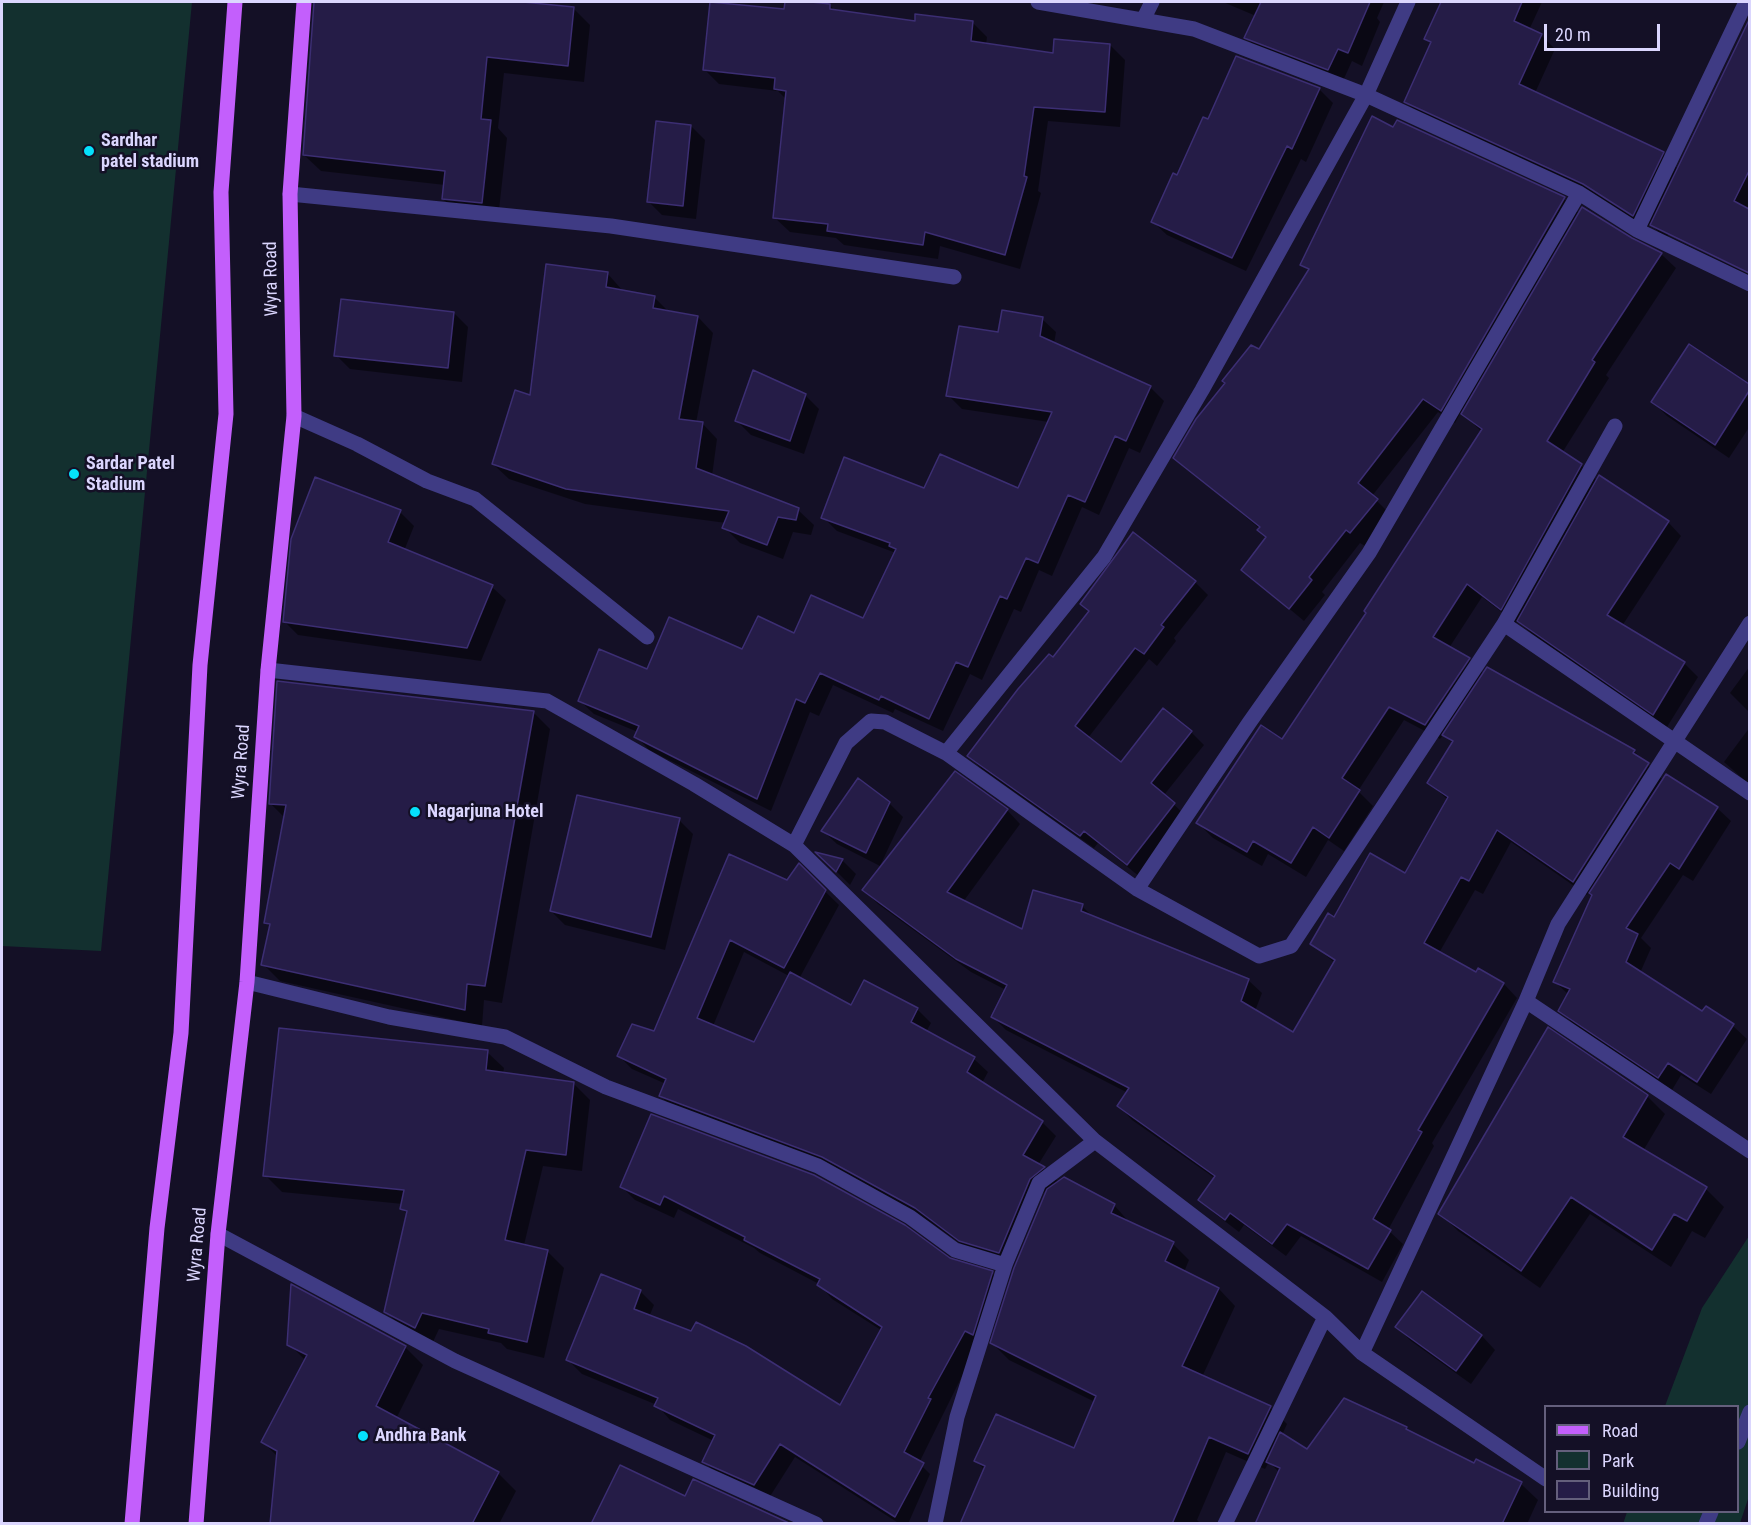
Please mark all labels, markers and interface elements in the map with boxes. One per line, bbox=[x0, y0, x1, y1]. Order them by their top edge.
scale bar bbox=[1547, 12, 1662, 50]
text: 20 m bbox=[1555, 24, 1590, 45]
place label: Sardhar patel stadium bbox=[101, 130, 199, 172]
marker: Sardhar patel stadium bbox=[82, 144, 96, 158]
street label: Wyra Road bbox=[261, 241, 283, 317]
place label: Sardar Patel Stadium bbox=[86, 453, 175, 496]
marker: Sardar Patel Stadium bbox=[67, 467, 81, 481]
street label: Wyra Road bbox=[229, 724, 255, 800]
place label: Nagarjuna Hotel bbox=[427, 801, 543, 823]
marker: Nagarjuna Hotel bbox=[408, 805, 422, 819]
street label: Wyra Road bbox=[184, 1207, 212, 1283]
legend bbox=[1544, 1405, 1739, 1513]
text: Road bbox=[1602, 1420, 1638, 1441]
place label: Andhra Bank bbox=[375, 1425, 466, 1447]
marker: Andhra Bank bbox=[356, 1429, 370, 1443]
text: Park bbox=[1602, 1450, 1634, 1471]
text: Building bbox=[1602, 1480, 1659, 1501]

